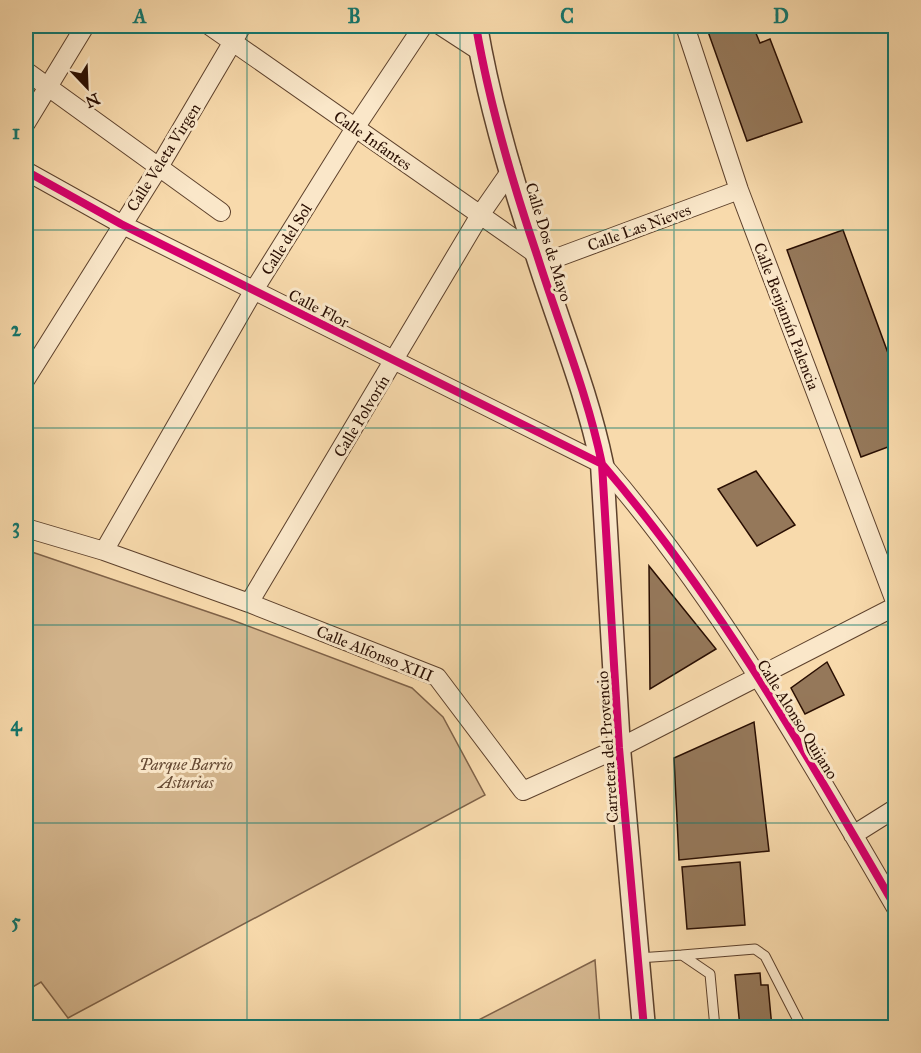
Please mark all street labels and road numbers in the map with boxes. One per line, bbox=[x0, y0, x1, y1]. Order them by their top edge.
street label: Calle Veleta Virgen bbox=[122, 99, 205, 215]
street label: Calle Infantes bbox=[330, 107, 415, 174]
street label: Calle Dos de Mayo bbox=[521, 180, 576, 304]
street label: Calle del Sol bbox=[257, 200, 316, 278]
street label: Calle Las Nieves bbox=[585, 200, 694, 255]
street label: Calle Benjamín Palencia bbox=[750, 240, 823, 393]
street label: Calle Flor bbox=[285, 285, 352, 332]
street label: Calle Polvorín bbox=[330, 372, 393, 461]
street label: Calle Alfonso XIII bbox=[314, 621, 436, 686]
street label: Calle Alonso Quijano bbox=[753, 656, 842, 783]
street label: Carretera del Provencio bbox=[593, 670, 622, 824]

